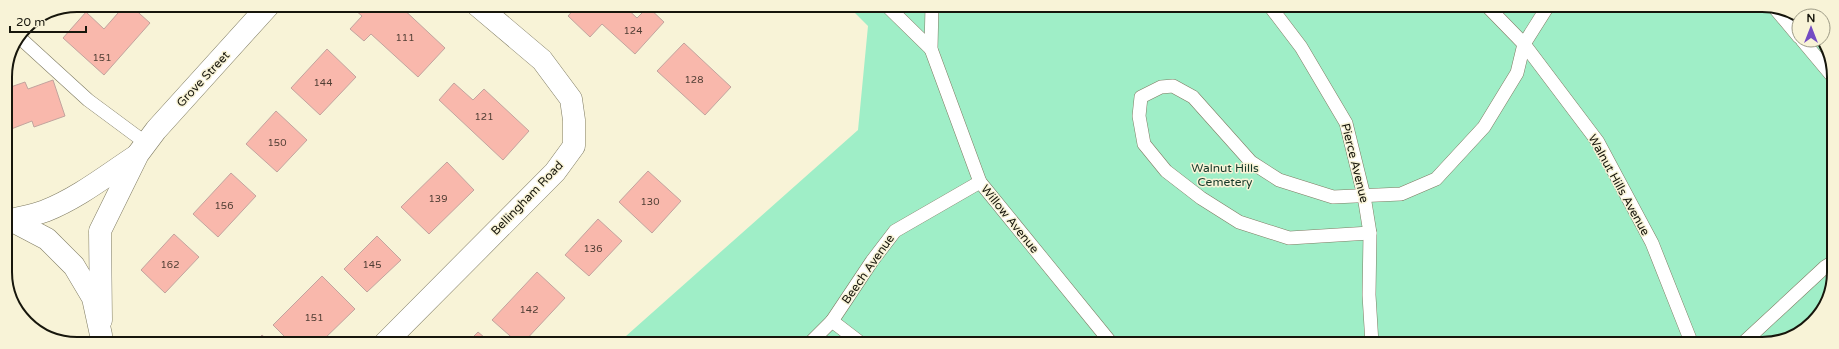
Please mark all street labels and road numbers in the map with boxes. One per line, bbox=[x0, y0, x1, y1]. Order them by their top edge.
street label: Grove Street bbox=[174, 48, 233, 110]
street label: Pierce Avenue bbox=[1338, 122, 1372, 204]
street label: Walnut Hills Avenue bbox=[1585, 132, 1653, 238]
street label: Bellingham Road bbox=[488, 158, 566, 238]
street label: Willow Avenue bbox=[978, 182, 1042, 256]
street label: Beech Avenue bbox=[839, 231, 897, 306]

